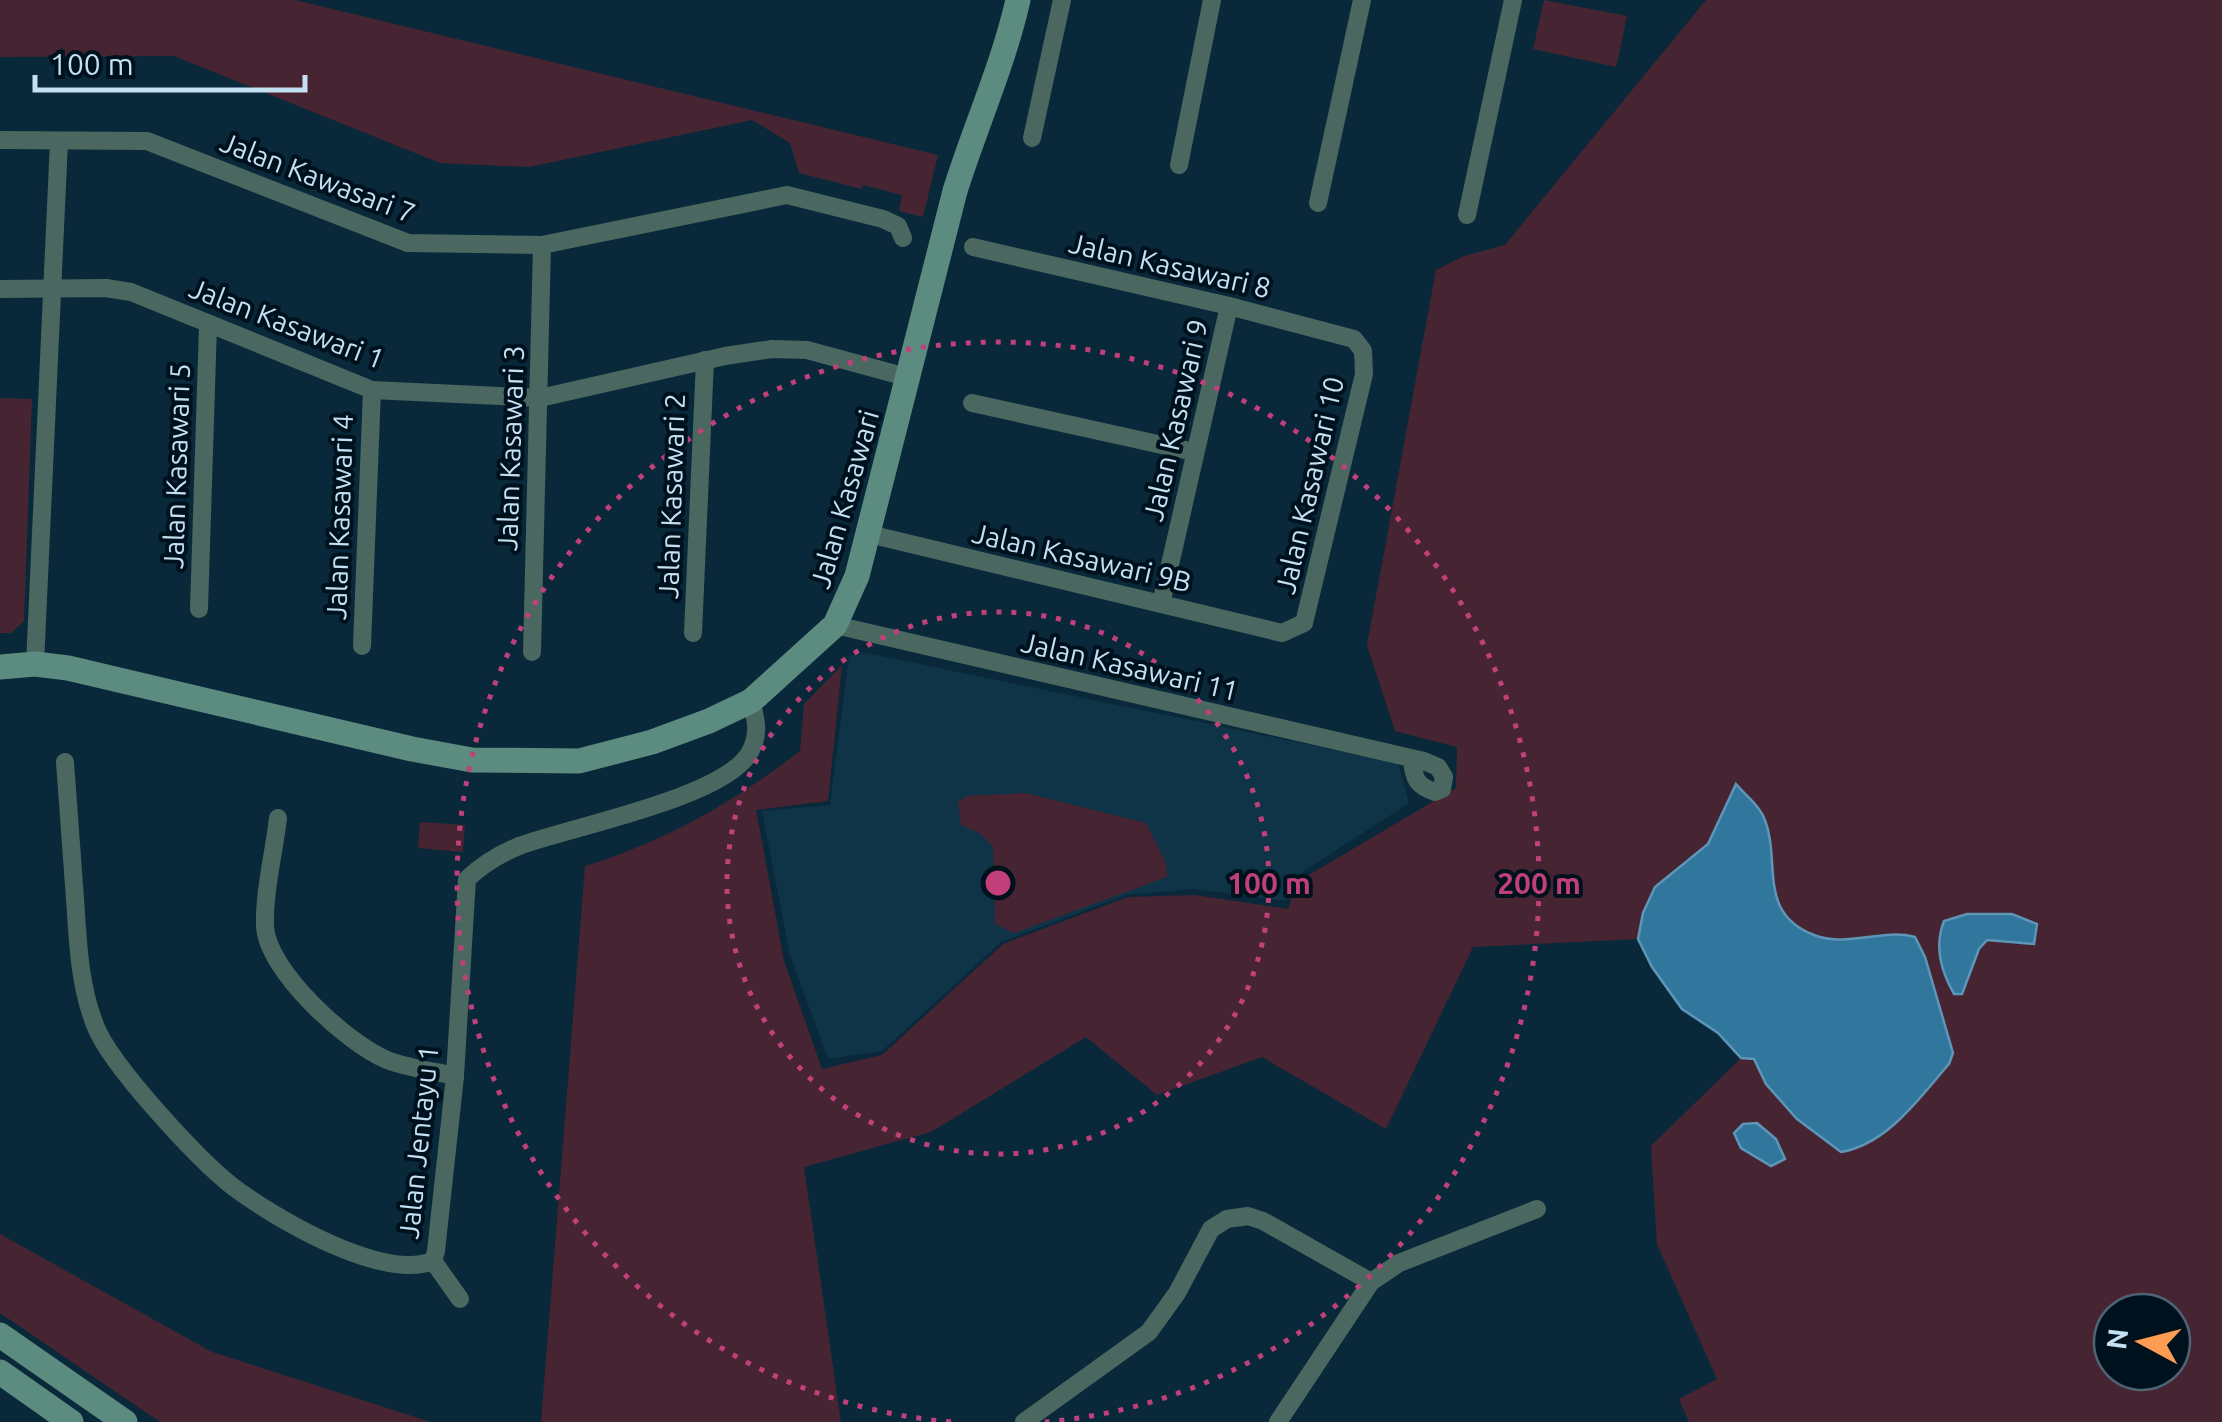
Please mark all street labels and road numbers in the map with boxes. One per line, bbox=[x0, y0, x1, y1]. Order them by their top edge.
street label: Jalan Kawasari 7 bbox=[216, 126, 420, 228]
street label: Jalan Kasawari 8 bbox=[1066, 227, 1274, 303]
street label: Jalan Kasawari 1 bbox=[185, 272, 389, 374]
street label: Jalan Kasawari 9 bbox=[1137, 316, 1213, 524]
street label: Jalan Kasawari 3 bbox=[491, 345, 529, 551]
street label: Jalan Kasawari 5 bbox=[157, 363, 195, 569]
street label: Jalan Kasawari 10 bbox=[1269, 373, 1349, 597]
street label: Jalan Kasawari 2 bbox=[652, 393, 690, 599]
street label: Jalan Kasawari bbox=[804, 406, 884, 592]
street label: Jalan Kasawari 4 bbox=[320, 414, 358, 620]
street label: Jalan Kasawari 9B bbox=[969, 517, 1195, 597]
street label: Jalan Kasawari 11 bbox=[1018, 626, 1242, 706]
street label: Jalan Jentayu 1 bbox=[392, 1044, 444, 1240]

